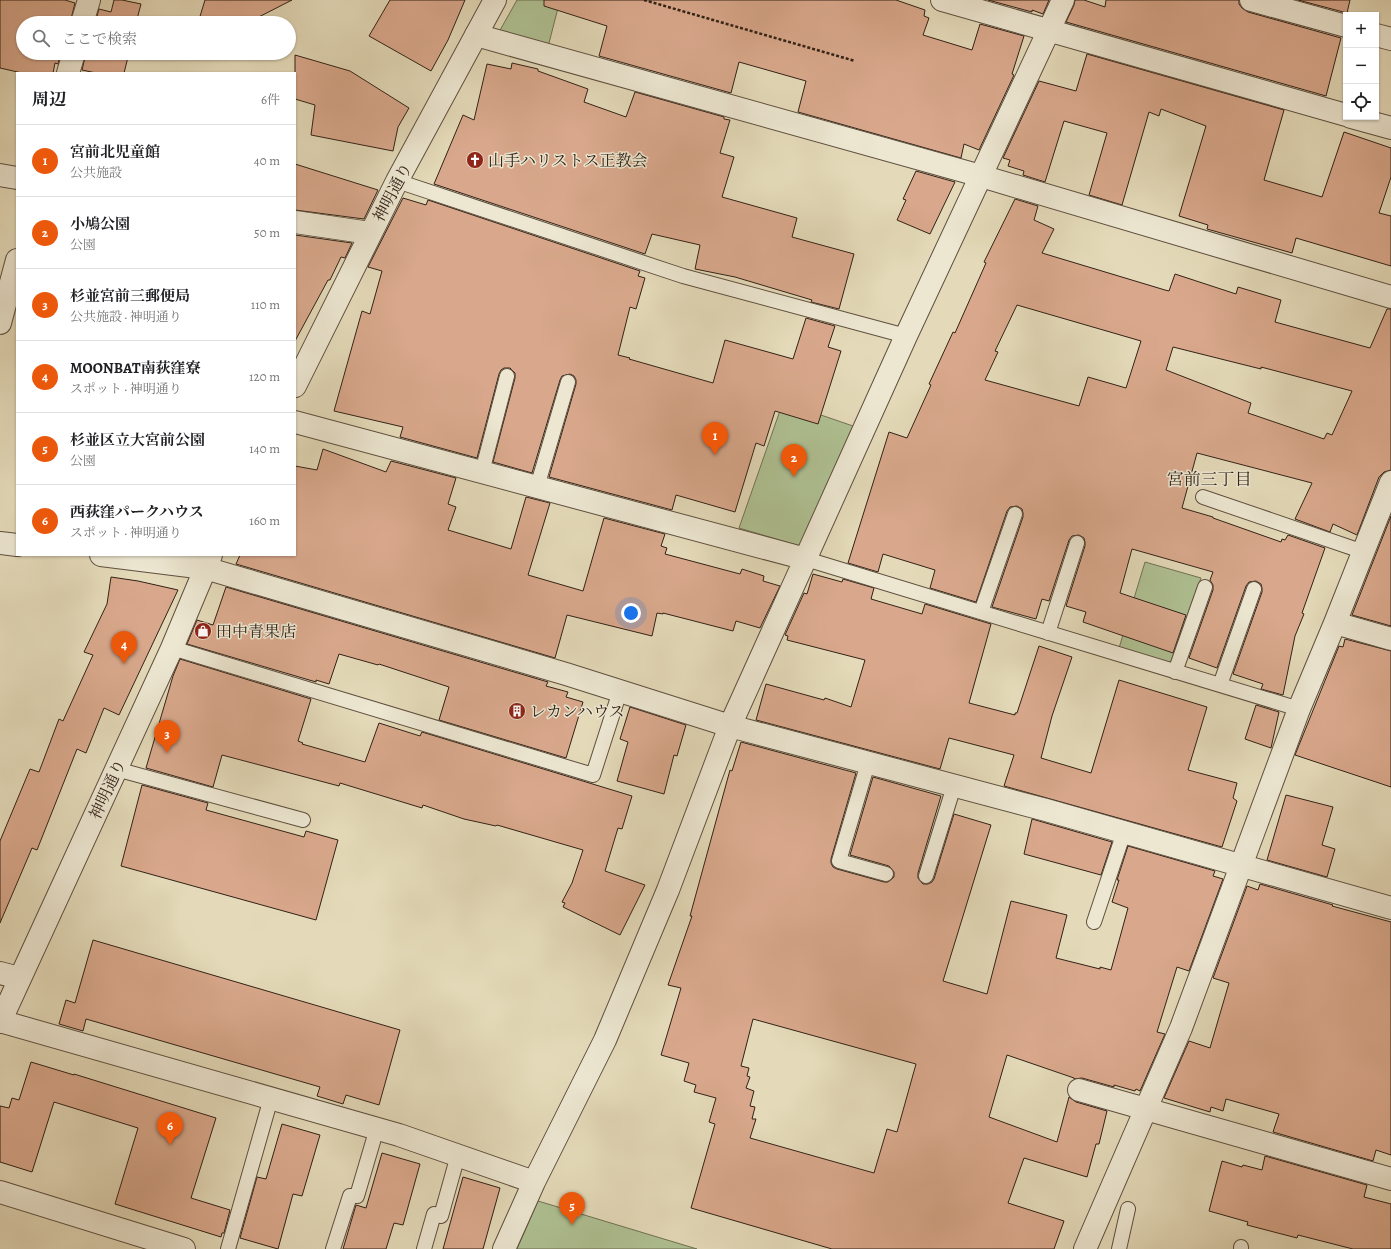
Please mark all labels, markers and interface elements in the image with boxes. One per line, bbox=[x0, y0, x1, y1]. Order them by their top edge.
map controls bbox=[1343, 12, 1379, 120]
button: + bbox=[1343, 12, 1379, 48]
search box bbox=[16, 16, 296, 60]
icon: search bbox=[30, 27, 52, 49]
text: ここで検索 bbox=[62, 29, 137, 49]
button: − bbox=[1343, 48, 1379, 84]
button: locate bbox=[1343, 84, 1379, 120]
text: 周辺 bbox=[32, 88, 66, 111]
text: 6件 bbox=[261, 91, 280, 108]
text: 宮前北児童館 bbox=[70, 142, 160, 162]
church icon: 山手ハリストス正教会 bbox=[465, 150, 485, 170]
place label: 山手ハリストス正教会 bbox=[488, 150, 648, 172]
text: 1 bbox=[43, 152, 47, 169]
text: 40 m bbox=[254, 152, 280, 169]
street label: 神明通り bbox=[368, 159, 418, 226]
text: 公共施設 bbox=[70, 164, 122, 181]
text: 小鳩公園 bbox=[70, 214, 130, 234]
text: 2 bbox=[42, 224, 48, 241]
text: 50 m bbox=[254, 224, 280, 241]
text: 公園 bbox=[70, 236, 96, 253]
text: 杉並宮前三郵便局 bbox=[70, 286, 190, 306]
text: 3 bbox=[42, 296, 48, 313]
text: 110 m bbox=[251, 296, 280, 313]
text: 公共施設 · 神明通り bbox=[70, 308, 182, 325]
text: MOONBAT南荻窪寮 bbox=[70, 358, 201, 378]
text: 4 bbox=[42, 368, 48, 385]
text: 120 m bbox=[249, 368, 280, 385]
text: スポット · 神明通り bbox=[70, 380, 182, 397]
pin: 1 bbox=[702, 422, 728, 455]
text: 杉並区立大宮前公園 bbox=[70, 430, 205, 450]
text: 5 bbox=[42, 440, 48, 457]
text: 140 m bbox=[249, 440, 280, 457]
pin: 2 bbox=[781, 444, 807, 477]
text: 公園 bbox=[70, 452, 96, 469]
district label: 宮前三丁目 bbox=[1167, 468, 1252, 491]
text: 西荻窪パークハウス bbox=[70, 502, 204, 522]
text: 6 bbox=[42, 512, 48, 529]
text: 160 m bbox=[249, 512, 280, 529]
text: スポット · 神明通り bbox=[70, 524, 182, 541]
your location bbox=[621, 603, 641, 623]
shop icon: 田中青果店 bbox=[193, 621, 213, 641]
place label: 田中青果店 bbox=[216, 621, 296, 643]
pin: 4 bbox=[111, 631, 137, 664]
building icon: レカンハウス bbox=[507, 701, 527, 721]
place label: レカンハウス bbox=[530, 701, 624, 723]
pin: 3 bbox=[154, 720, 180, 753]
street label: 神明通り bbox=[84, 756, 131, 823]
pin: 6 bbox=[157, 1112, 183, 1145]
pin: 5 bbox=[559, 1192, 585, 1225]

